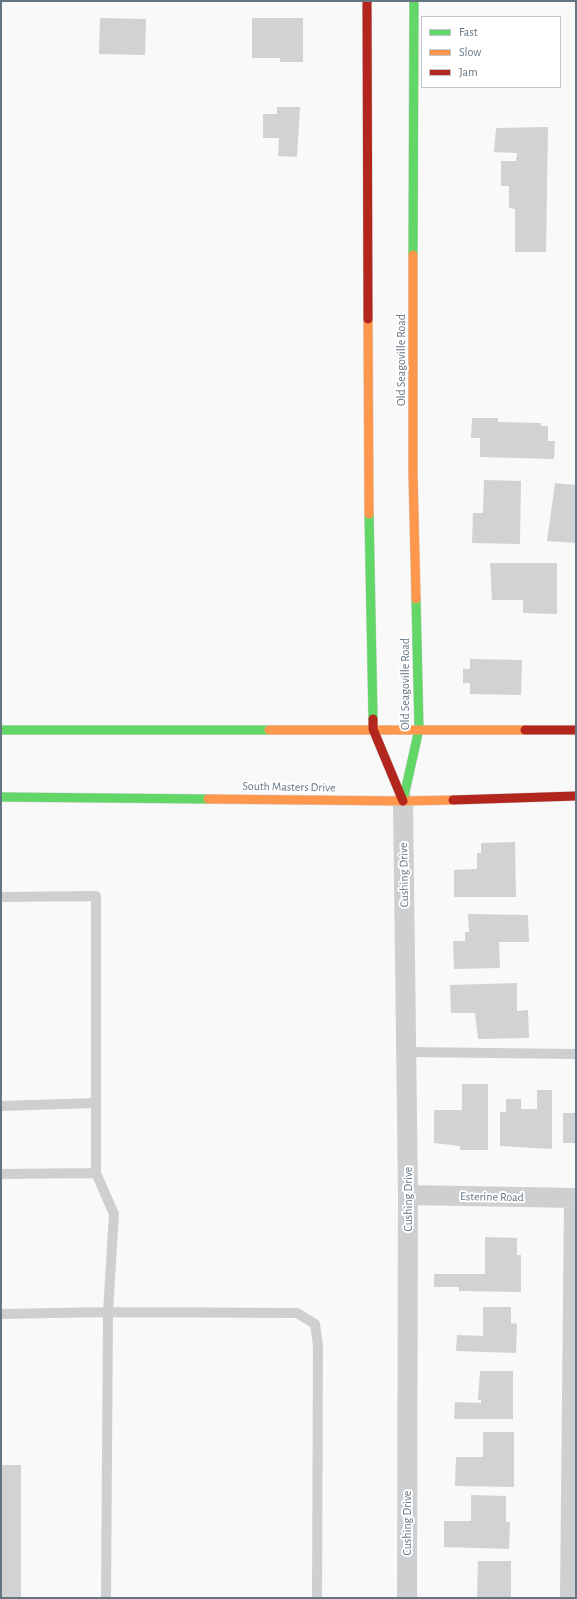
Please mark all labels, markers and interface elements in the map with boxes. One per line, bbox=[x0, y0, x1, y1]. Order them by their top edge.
legend bbox=[421, 16, 561, 88]
text: Fast bbox=[459, 26, 478, 38]
text: Slow bbox=[459, 46, 481, 58]
text: Jam bbox=[459, 66, 478, 78]
street label: Old Seagoville Road bbox=[394, 314, 408, 406]
street label: Old Seagoville Road bbox=[398, 638, 412, 730]
street label: South Masters Drive bbox=[242, 779, 336, 795]
street label: Cushing Drive bbox=[396, 842, 412, 908]
street label: Cushing Drive bbox=[401, 1167, 415, 1231]
street label: Esterine Road bbox=[460, 1189, 524, 1205]
street label: Cushing Drive bbox=[400, 1491, 414, 1555]

